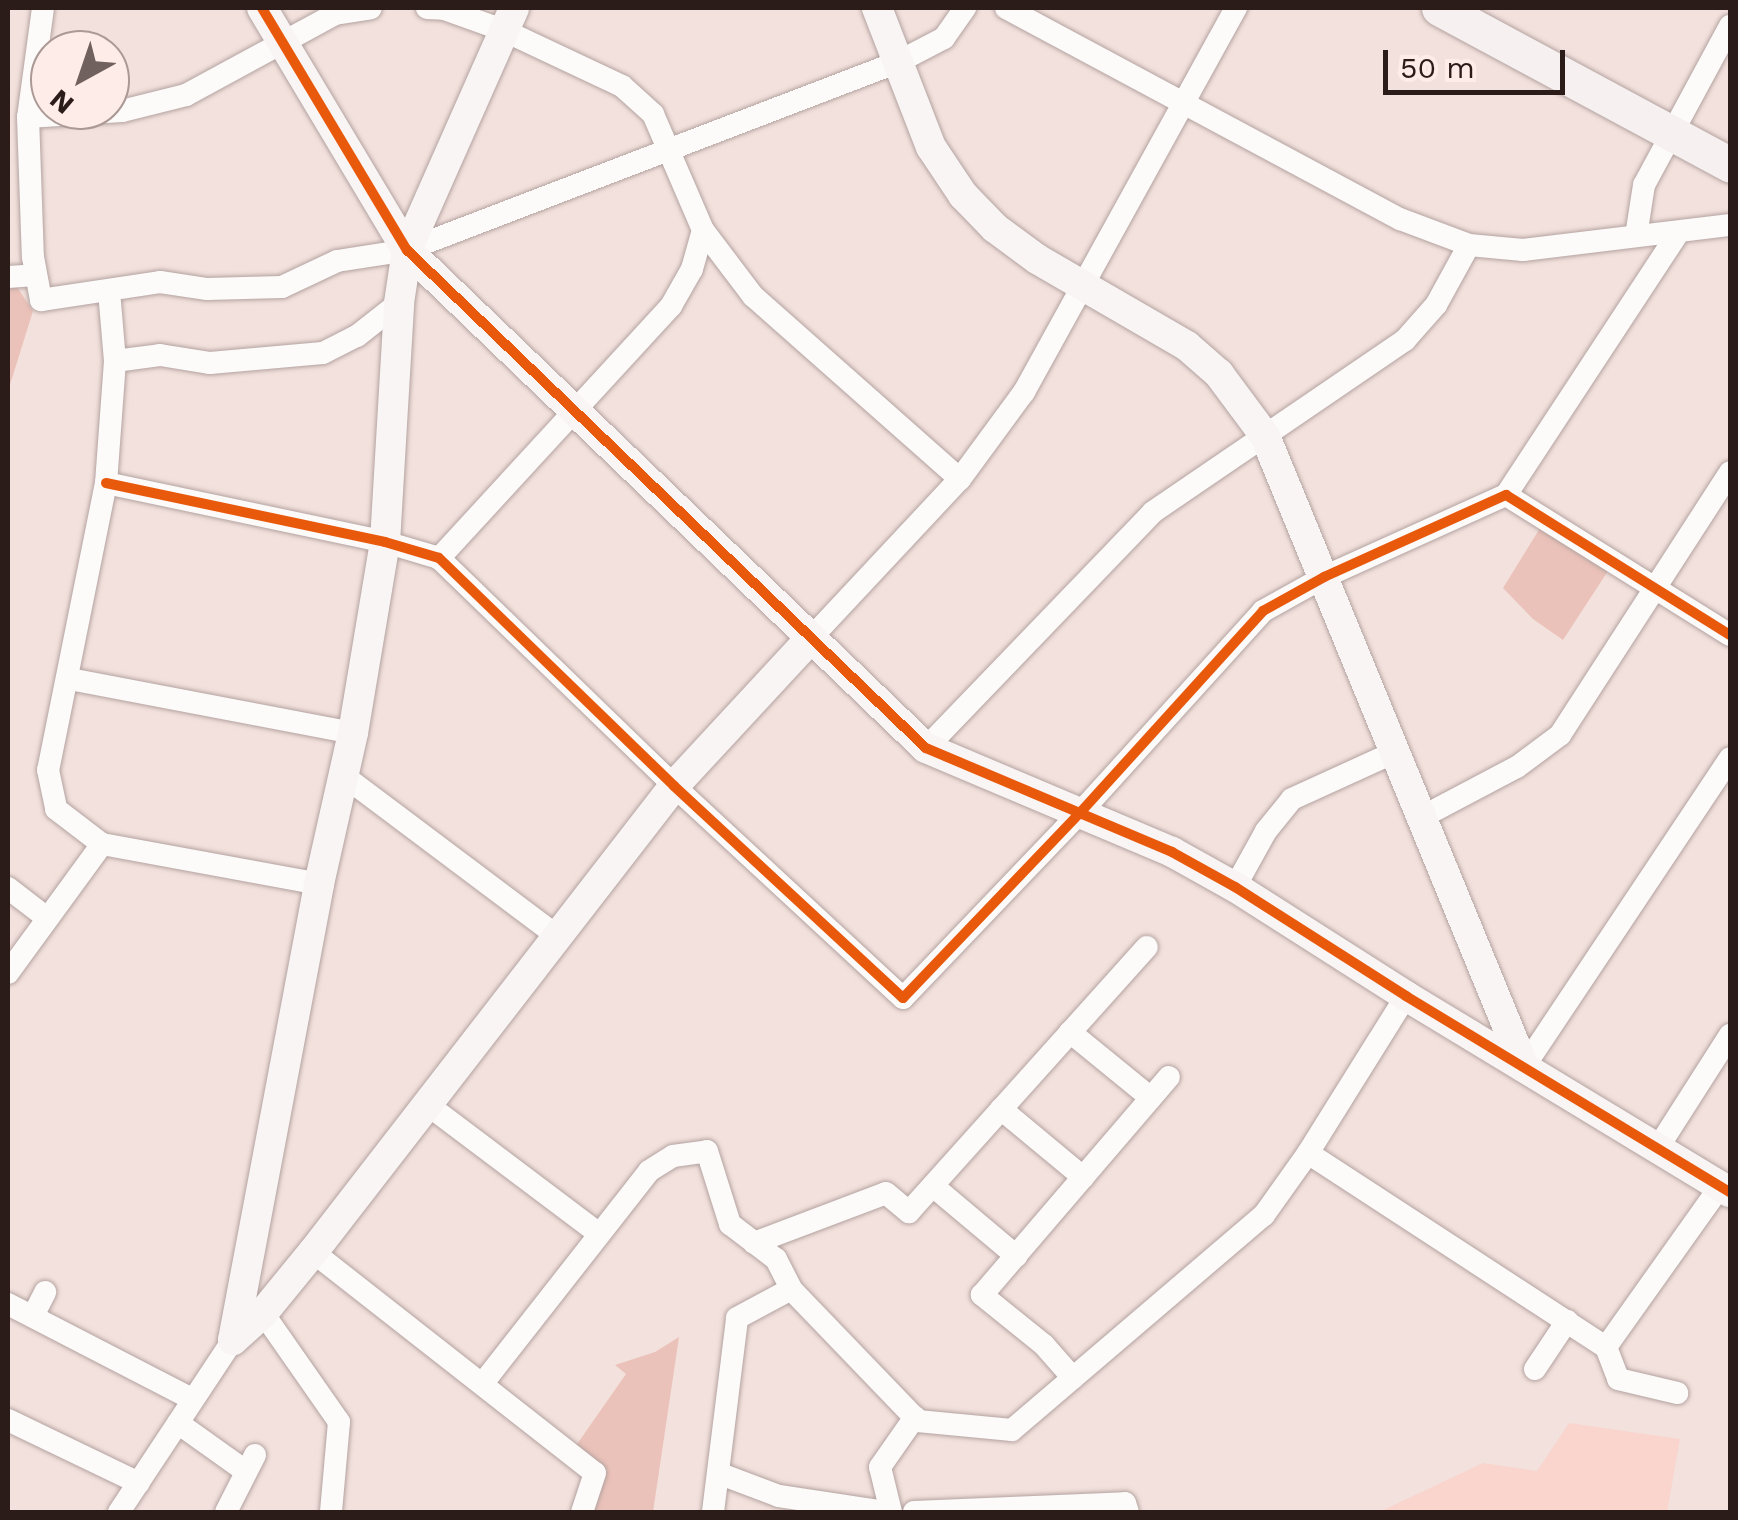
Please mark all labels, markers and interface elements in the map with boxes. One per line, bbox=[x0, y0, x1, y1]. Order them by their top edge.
north arrow bbox=[30, 30, 130, 130]
scale bar bbox=[1388, 30, 1570, 92]
text: 50 m bbox=[1400, 50, 1475, 85]
text: N bbox=[43, 83, 80, 121]

